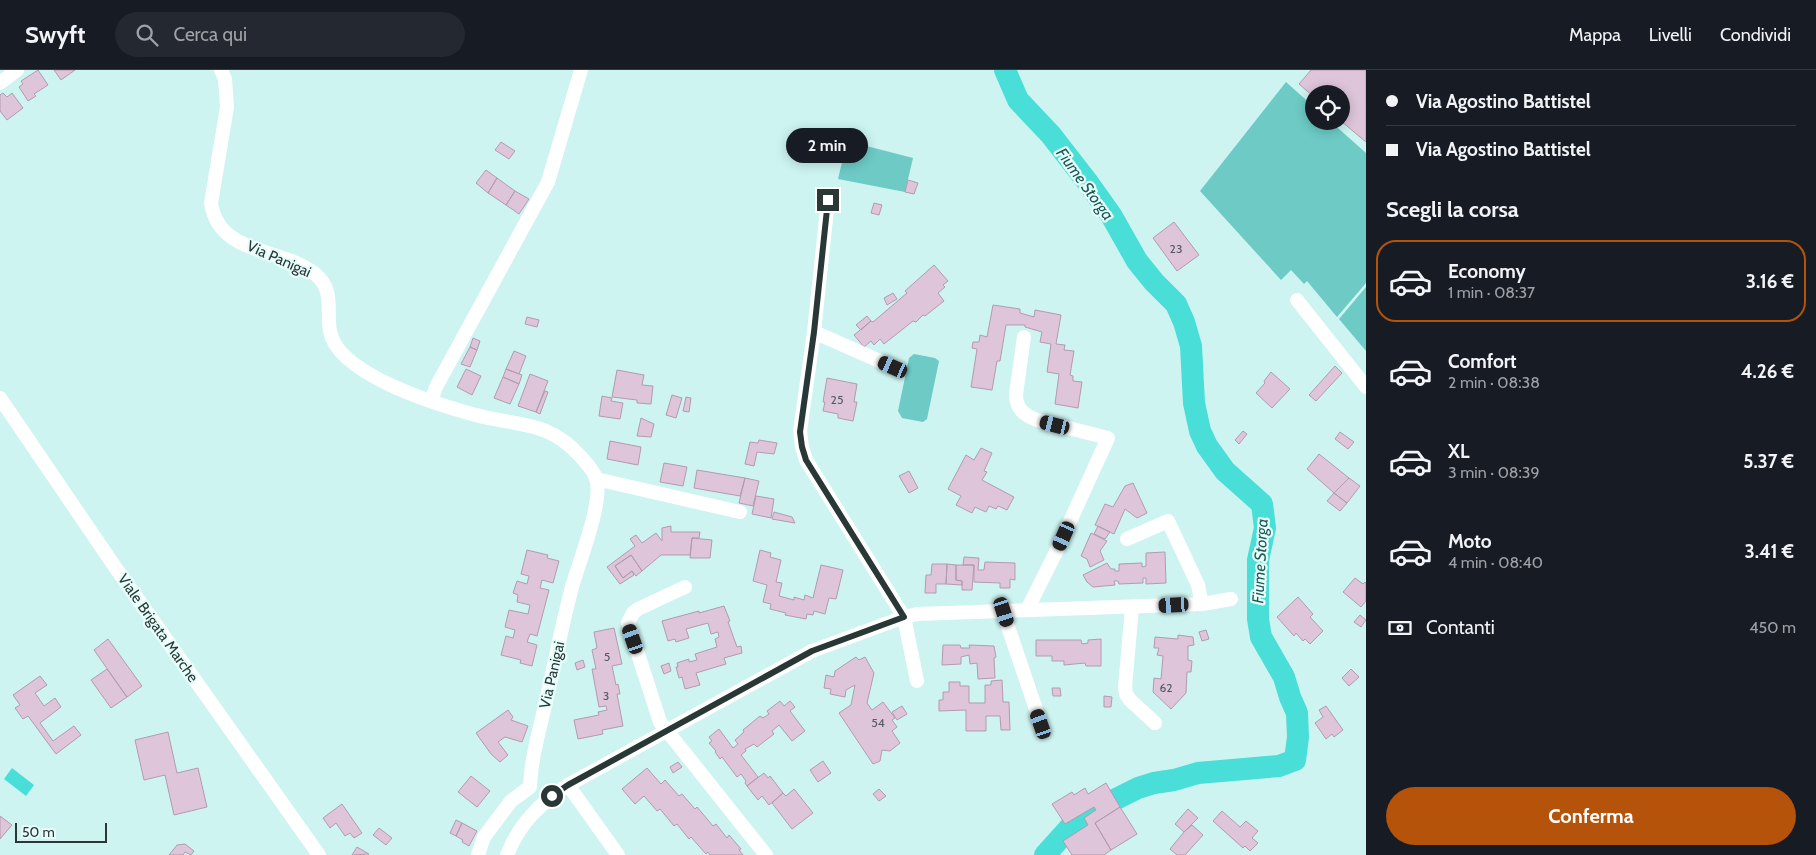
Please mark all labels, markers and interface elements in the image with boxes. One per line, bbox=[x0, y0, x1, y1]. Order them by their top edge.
search box bbox=[115, 12, 465, 57]
text: Swyft bbox=[25, 20, 85, 49]
icon: search bbox=[133, 21, 161, 49]
text: Cerca qui bbox=[173, 23, 247, 46]
text: Mappa bbox=[1569, 24, 1621, 46]
text: Livelli bbox=[1649, 24, 1692, 46]
text: Condividi bbox=[1720, 24, 1791, 46]
map controls bbox=[1305, 85, 1350, 130]
button: locate bbox=[1305, 85, 1350, 130]
text: Via Agostino Battistel bbox=[1416, 90, 1591, 113]
callout: 2 min bbox=[787, 128, 869, 162]
text: 2 min bbox=[808, 136, 846, 155]
text: Via Agostino Battistel bbox=[1416, 138, 1591, 161]
water label: Fiume Storga bbox=[1052, 144, 1118, 224]
route end bbox=[817, 189, 839, 211]
text: Scegli la corsa bbox=[1386, 196, 1519, 223]
street label: Via Panigai bbox=[244, 237, 314, 281]
house number: 23 bbox=[1170, 241, 1182, 256]
icon: car bbox=[1388, 259, 1433, 304]
text: Economy bbox=[1448, 260, 1526, 283]
text: 3.16 € bbox=[1746, 270, 1794, 293]
text: 1 min · 08:37 bbox=[1448, 283, 1535, 302]
icon: car bbox=[1388, 349, 1433, 394]
text: Comfort bbox=[1448, 350, 1517, 373]
car bbox=[876, 354, 909, 380]
text: 4.26 € bbox=[1741, 360, 1794, 383]
text: 2 min · 08:38 bbox=[1448, 373, 1540, 392]
house number: 25 bbox=[831, 392, 843, 407]
car bbox=[1038, 414, 1071, 436]
icon: car bbox=[1388, 439, 1433, 484]
text: XL bbox=[1448, 440, 1469, 463]
text: 5.37 € bbox=[1743, 450, 1794, 473]
text: 3 min · 08:39 bbox=[1448, 463, 1540, 482]
water label: Fiume Storga bbox=[1248, 518, 1272, 604]
car bbox=[1051, 519, 1076, 553]
icon: car bbox=[1388, 529, 1433, 574]
text: Moto bbox=[1448, 530, 1492, 553]
text: 3.41 € bbox=[1744, 540, 1794, 563]
text: 4 min · 08:40 bbox=[1448, 553, 1543, 572]
street label: Viale Brigata Marche bbox=[114, 570, 202, 686]
car bbox=[992, 595, 1015, 629]
car bbox=[1158, 597, 1189, 613]
icon: cash bbox=[1386, 614, 1414, 642]
text: Contanti bbox=[1426, 616, 1495, 639]
text: 450 m bbox=[1749, 618, 1796, 637]
car bbox=[621, 622, 644, 656]
street label: Via Panigai bbox=[536, 640, 568, 710]
house number: 5 bbox=[604, 649, 610, 664]
house number: 62 bbox=[1159, 680, 1173, 695]
house number: 3 bbox=[603, 688, 609, 703]
car bbox=[1029, 707, 1052, 741]
house number: 54 bbox=[871, 715, 885, 730]
route start bbox=[541, 785, 563, 807]
button: Conferma bbox=[1386, 787, 1796, 845]
scale bar bbox=[15, 820, 108, 843]
text: 50 m bbox=[22, 823, 55, 841]

